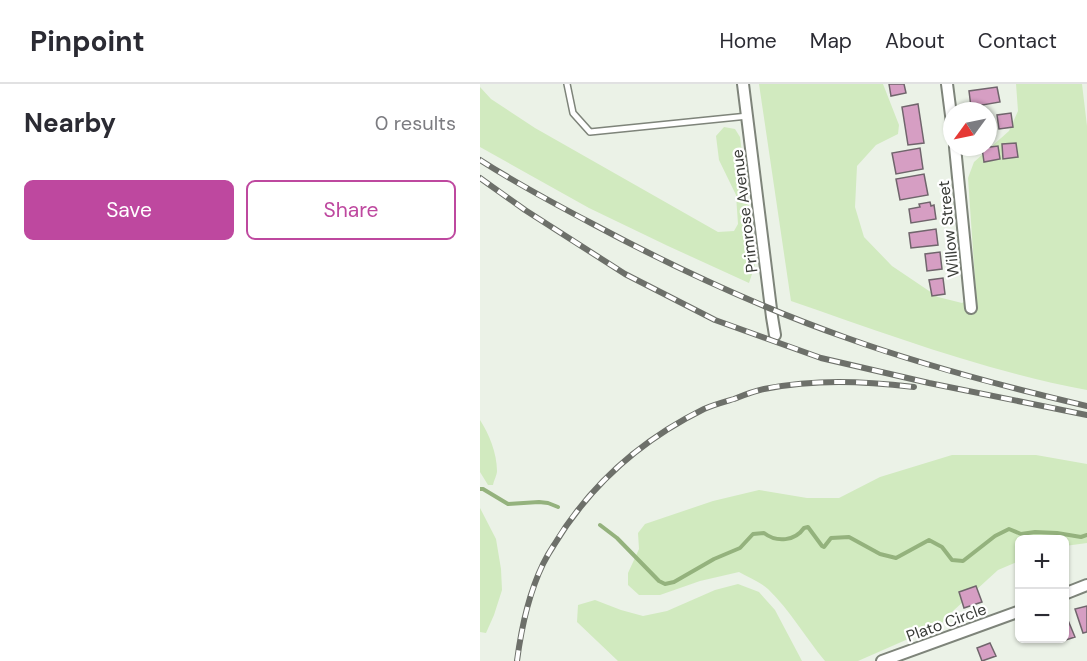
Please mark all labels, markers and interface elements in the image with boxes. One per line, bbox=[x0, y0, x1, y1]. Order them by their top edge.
text: Pinpoint bbox=[30, 23, 145, 60]
text: Home bbox=[719, 27, 777, 55]
text: Map bbox=[810, 27, 852, 55]
text: About bbox=[885, 27, 945, 55]
text: Contact bbox=[978, 27, 1057, 55]
north arrow bbox=[943, 102, 997, 156]
text: Nearby bbox=[24, 106, 116, 140]
text: 0 results bbox=[375, 110, 456, 136]
street label: Primrose Avenue bbox=[727, 148, 762, 274]
street label: Willow Street bbox=[933, 179, 964, 279]
button: Save bbox=[24, 180, 234, 240]
button: Share bbox=[246, 180, 456, 240]
map controls bbox=[1015, 535, 1069, 643]
button: + bbox=[1015, 535, 1069, 589]
button: − bbox=[1015, 589, 1069, 643]
street label: Plato Circle bbox=[903, 598, 989, 647]

